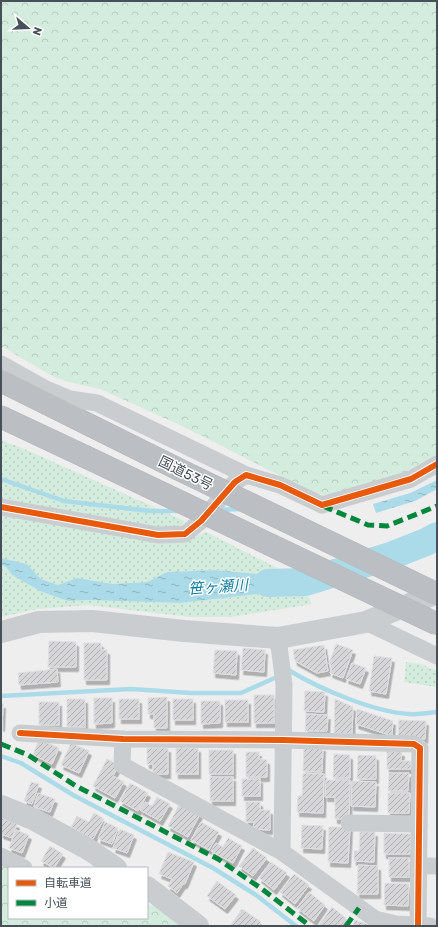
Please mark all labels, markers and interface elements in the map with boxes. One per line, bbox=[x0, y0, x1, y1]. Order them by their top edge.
north arrow bbox=[8, 8, 48, 48]
text: N bbox=[30, 25, 44, 37]
street label: 国道53号 bbox=[156, 453, 216, 494]
water label: 笹ヶ瀬川 bbox=[187, 576, 251, 598]
legend bbox=[8, 867, 148, 919]
text: 自転車道 bbox=[44, 876, 92, 890]
text: 小道 bbox=[44, 896, 68, 910]

